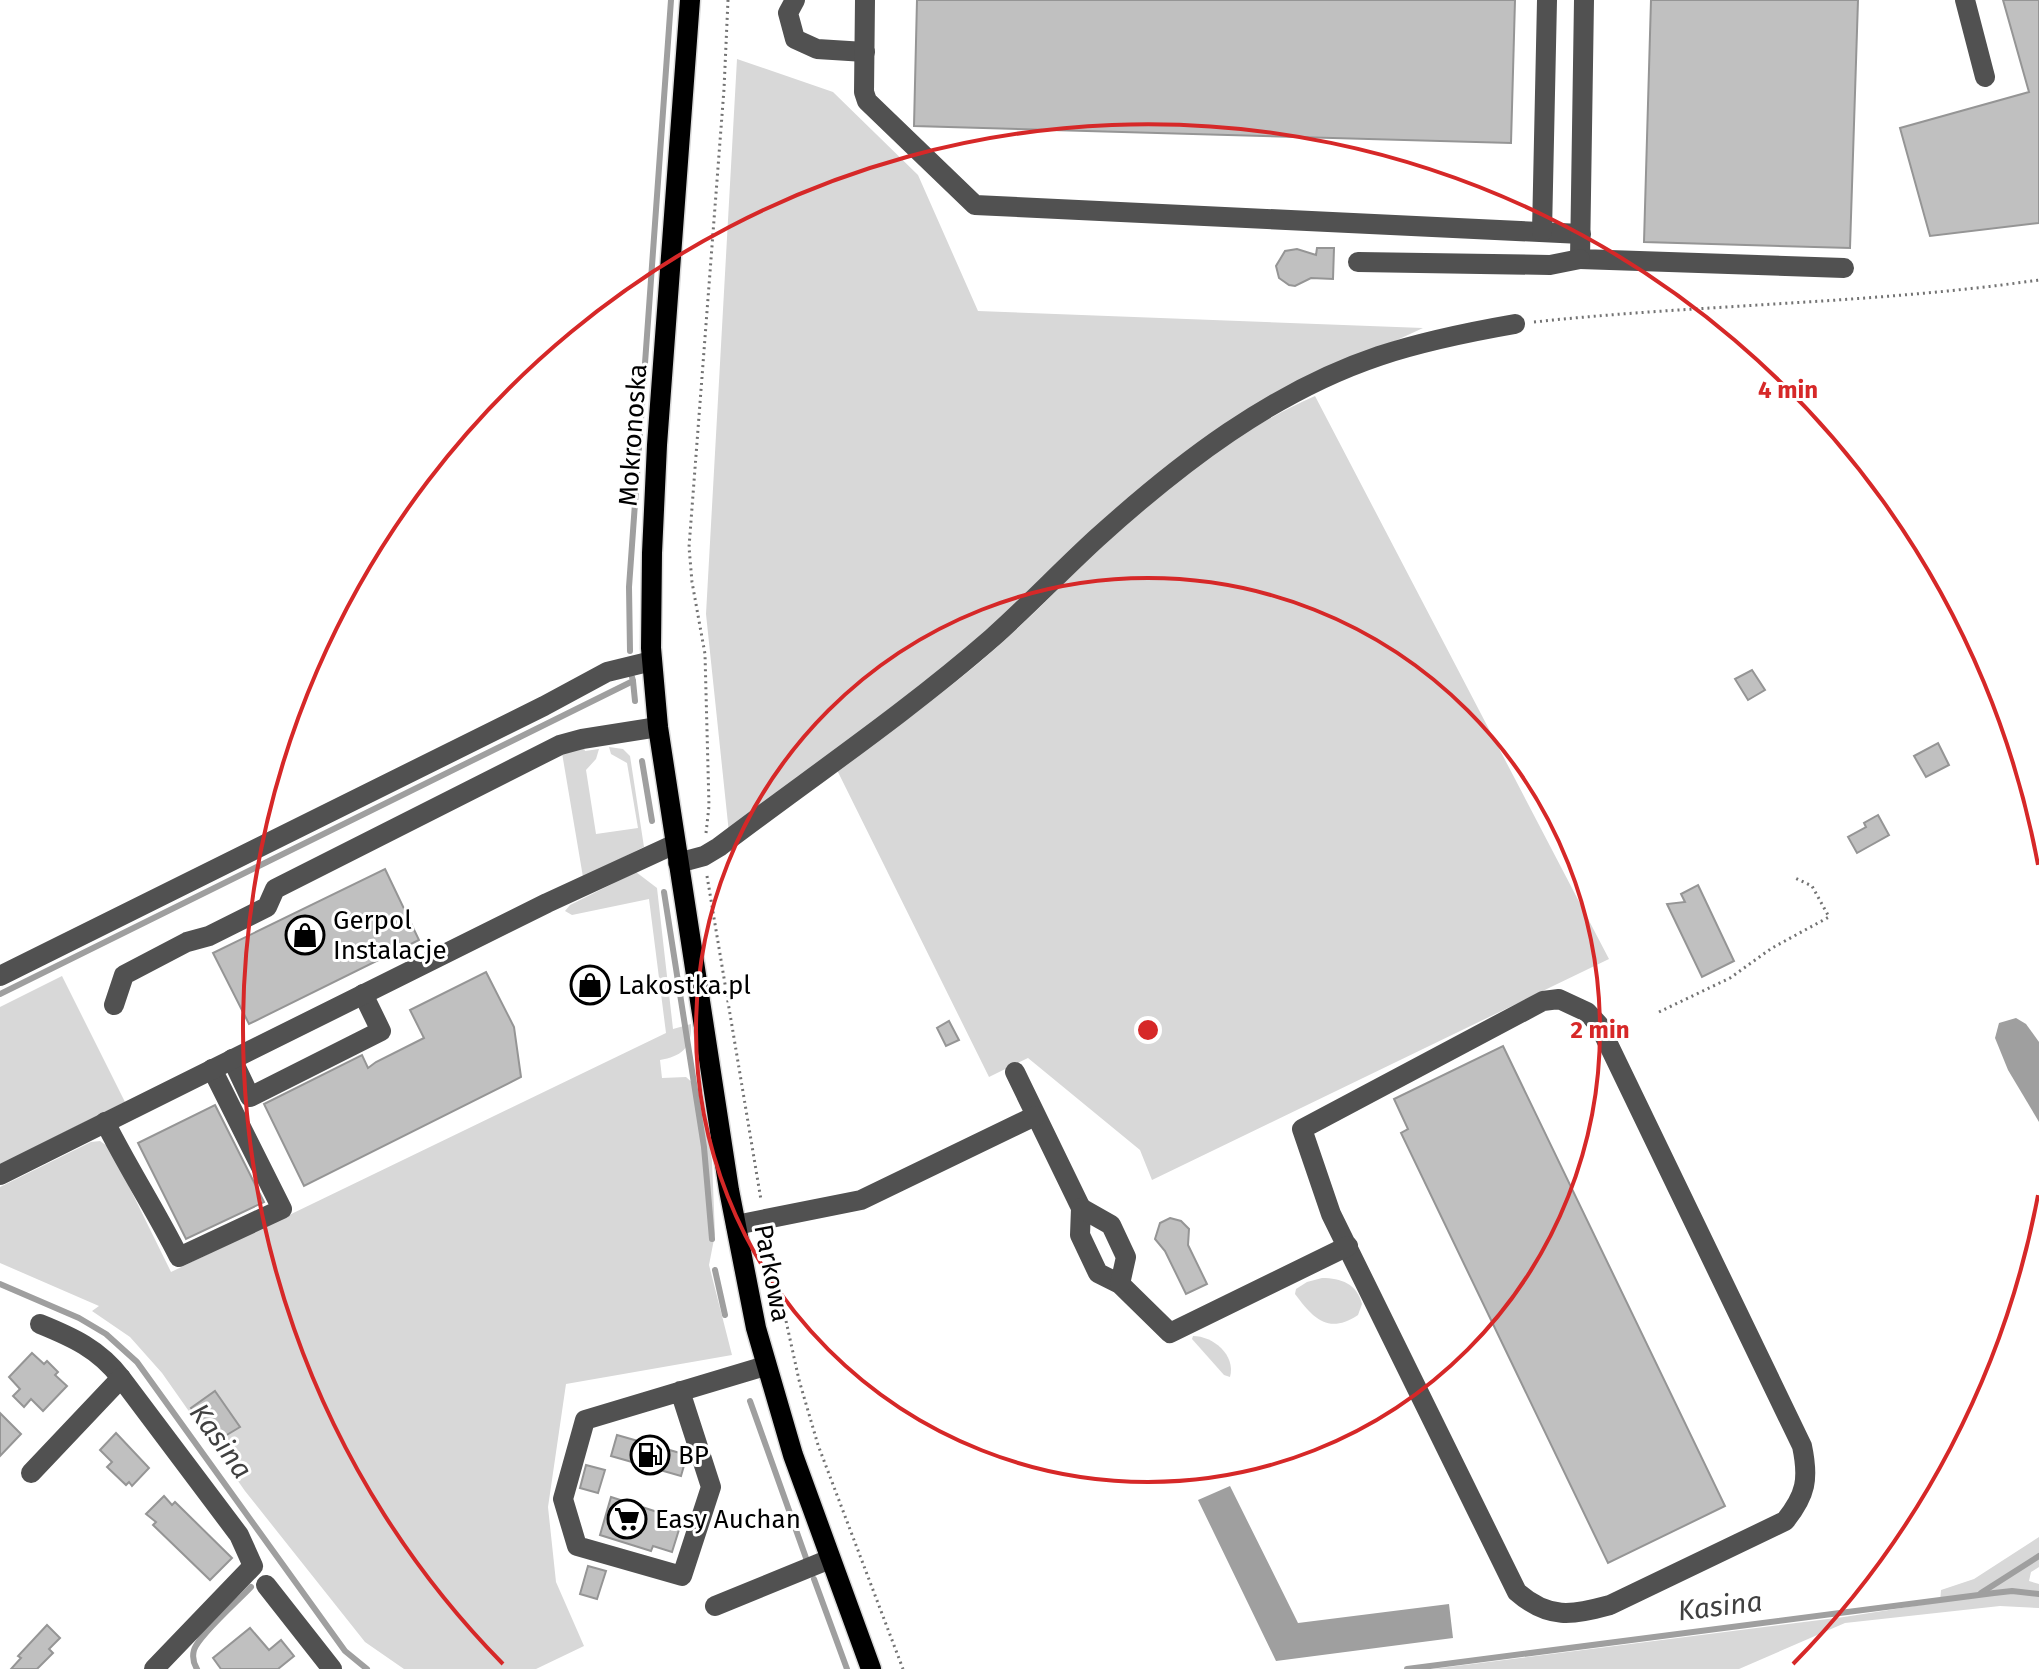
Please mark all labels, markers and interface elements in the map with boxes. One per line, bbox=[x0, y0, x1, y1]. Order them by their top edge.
street label: Mokronoska bbox=[613, 363, 653, 507]
text: 4 min bbox=[1758, 376, 1818, 404]
place label: Gerpol Instalacje bbox=[333, 905, 447, 966]
shop icon: Gerpol Instalacje bbox=[284, 914, 326, 956]
shop icon: Lakostka.pl bbox=[569, 964, 611, 1006]
place label: Lakostka.pl bbox=[618, 970, 751, 1001]
centre of rings bbox=[1134, 1016, 1162, 1044]
text: 2 min bbox=[1571, 1016, 1630, 1044]
street label: Parkowa bbox=[747, 1222, 797, 1324]
water label: Kasina bbox=[183, 1397, 259, 1485]
fuel station icon: BP bbox=[629, 1434, 671, 1476]
place label: BP bbox=[678, 1440, 709, 1471]
supermarket icon: Easy Auchan bbox=[606, 1498, 648, 1540]
place label: Easy Auchan bbox=[655, 1504, 801, 1535]
water label: Kasina bbox=[1676, 1584, 1764, 1628]

